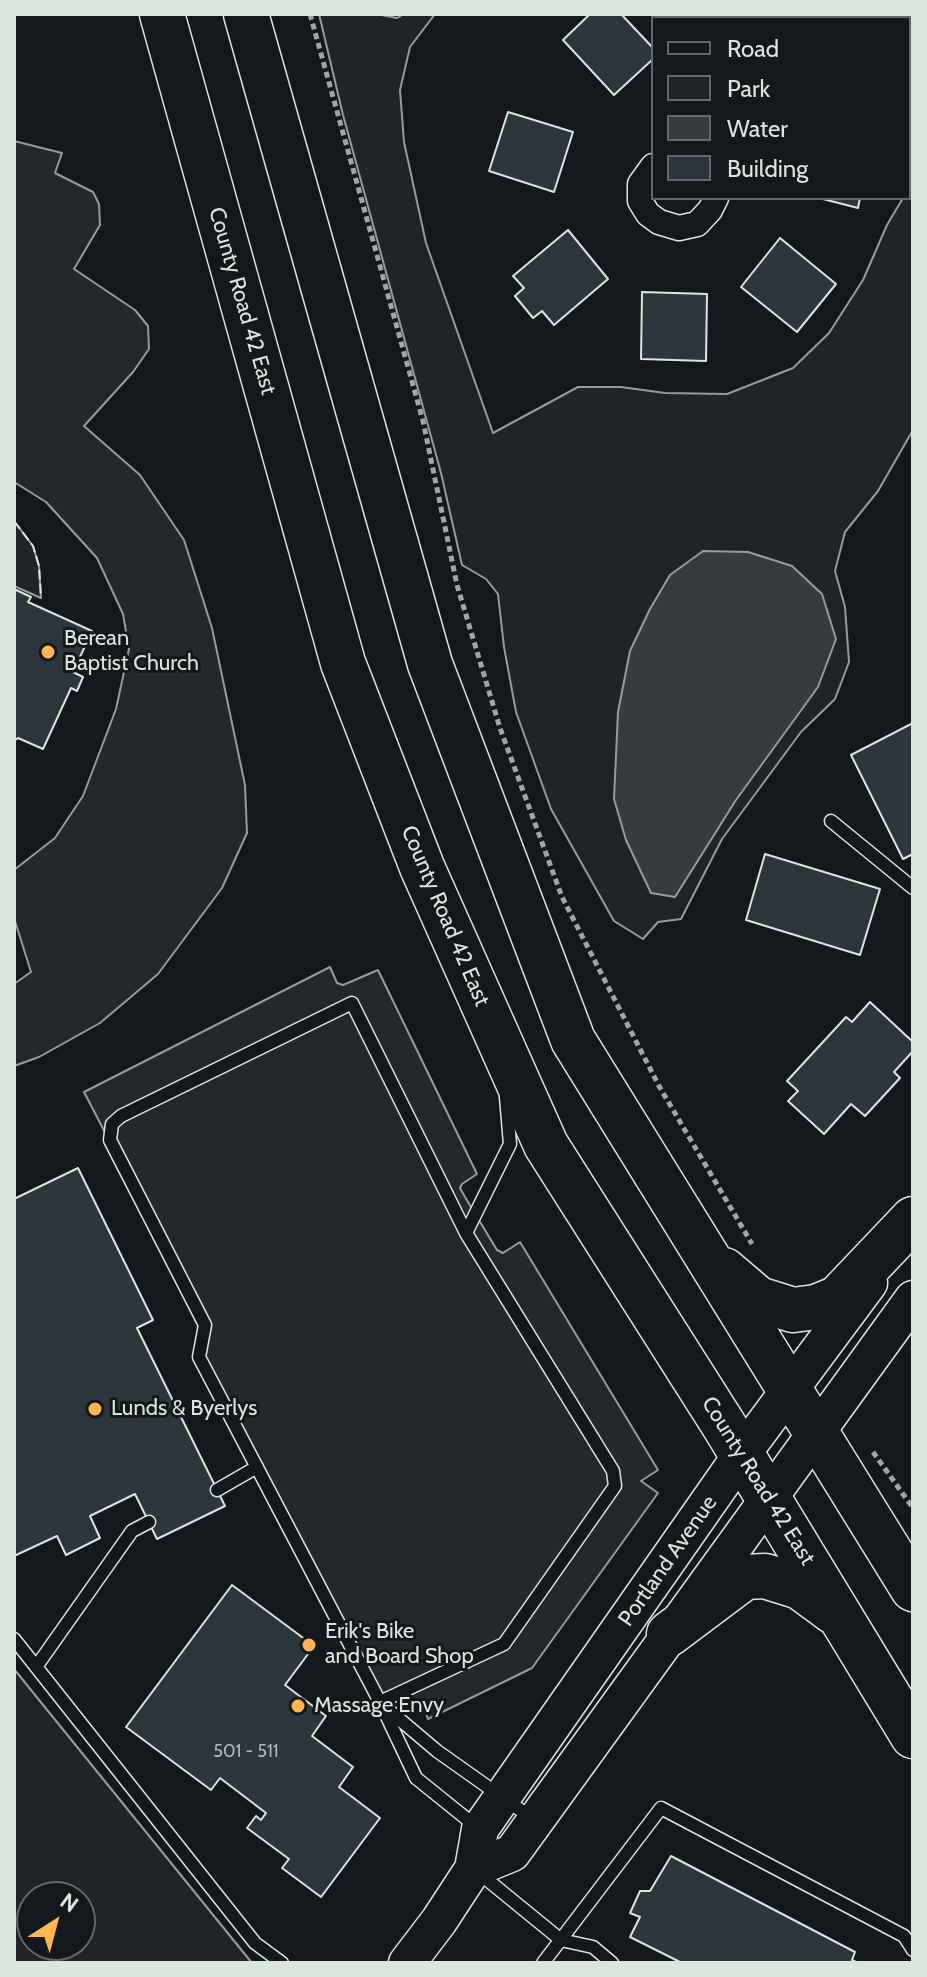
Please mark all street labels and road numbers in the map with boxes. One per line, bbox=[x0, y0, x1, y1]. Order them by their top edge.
street label: County Road 42 East bbox=[203, 204, 281, 398]
street label: County Road 42 East bbox=[395, 822, 495, 1010]
street label: County Road 42 East bbox=[696, 1392, 820, 1570]
street label: Portland Avenue bbox=[613, 1490, 723, 1632]

